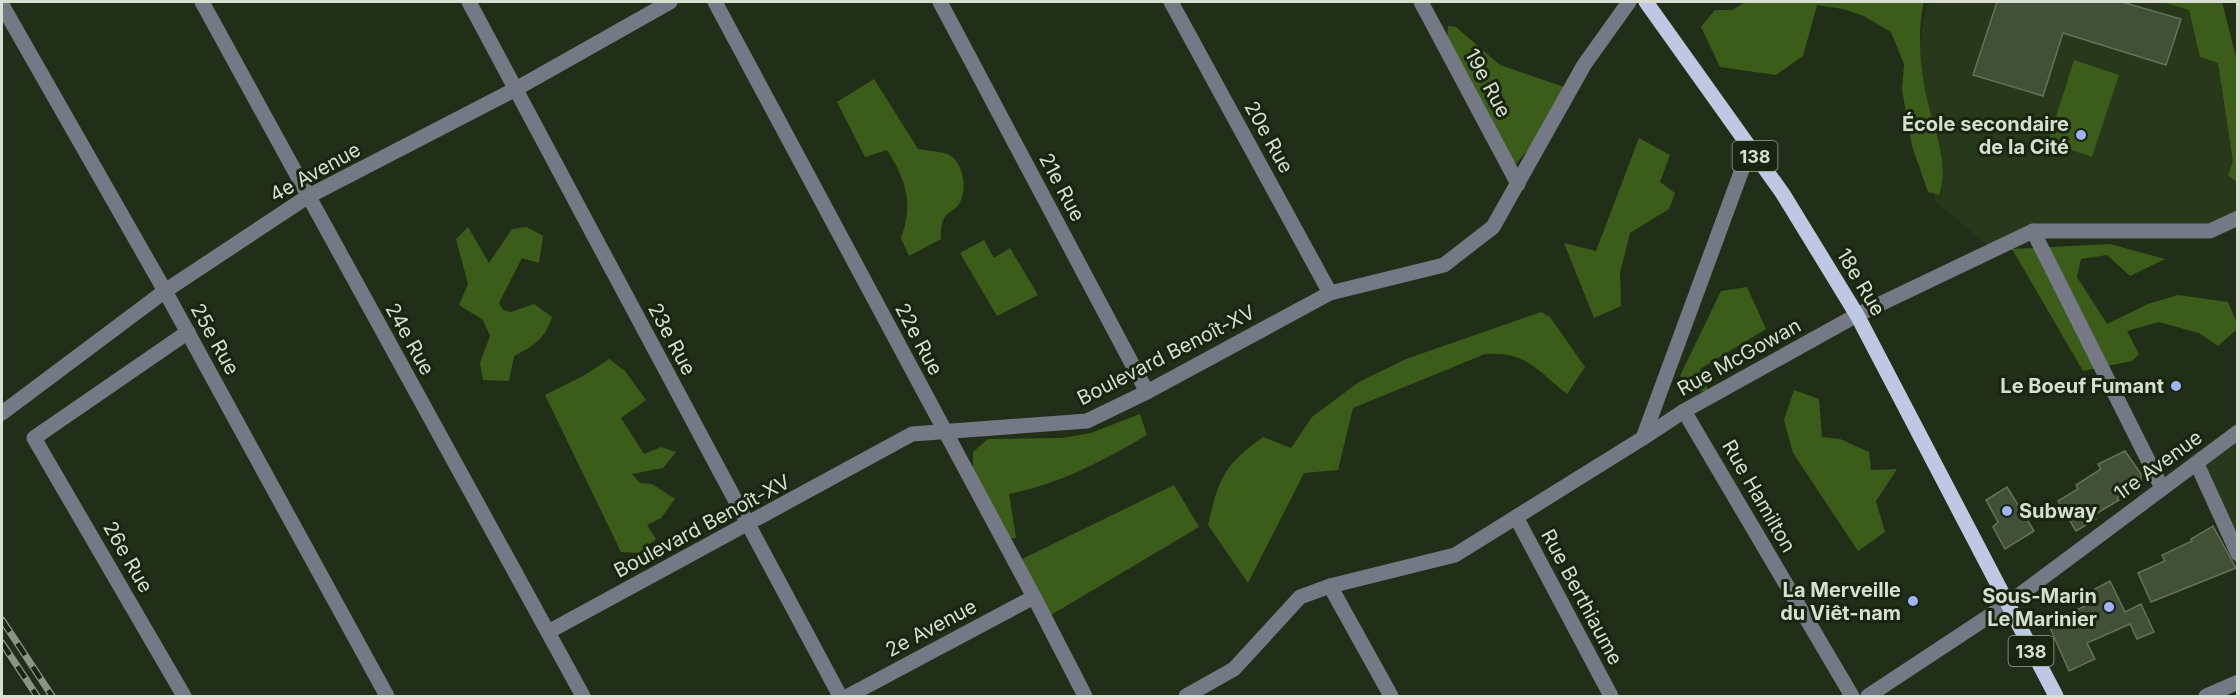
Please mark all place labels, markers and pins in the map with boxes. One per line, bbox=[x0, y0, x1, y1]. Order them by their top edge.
place label: École secondaire de la Cité bbox=[1902, 111, 2069, 159]
marker: École secondaire de la Cité bbox=[2074, 128, 2088, 142]
place label: Le Boeuf Fumant bbox=[2000, 374, 2164, 398]
marker: Le Boeuf Fumant bbox=[2169, 379, 2183, 393]
place label: Subway bbox=[2019, 499, 2097, 523]
marker: Subway bbox=[2000, 504, 2014, 518]
place label: La Merveille du Viêt-nam bbox=[1780, 578, 1901, 625]
place label: Sous-Marin Le Marinier bbox=[1982, 584, 2097, 631]
marker: La Merveille du Viêt-nam bbox=[1906, 594, 1920, 608]
marker: Sous-Marin Le Marinier bbox=[2102, 600, 2116, 614]

